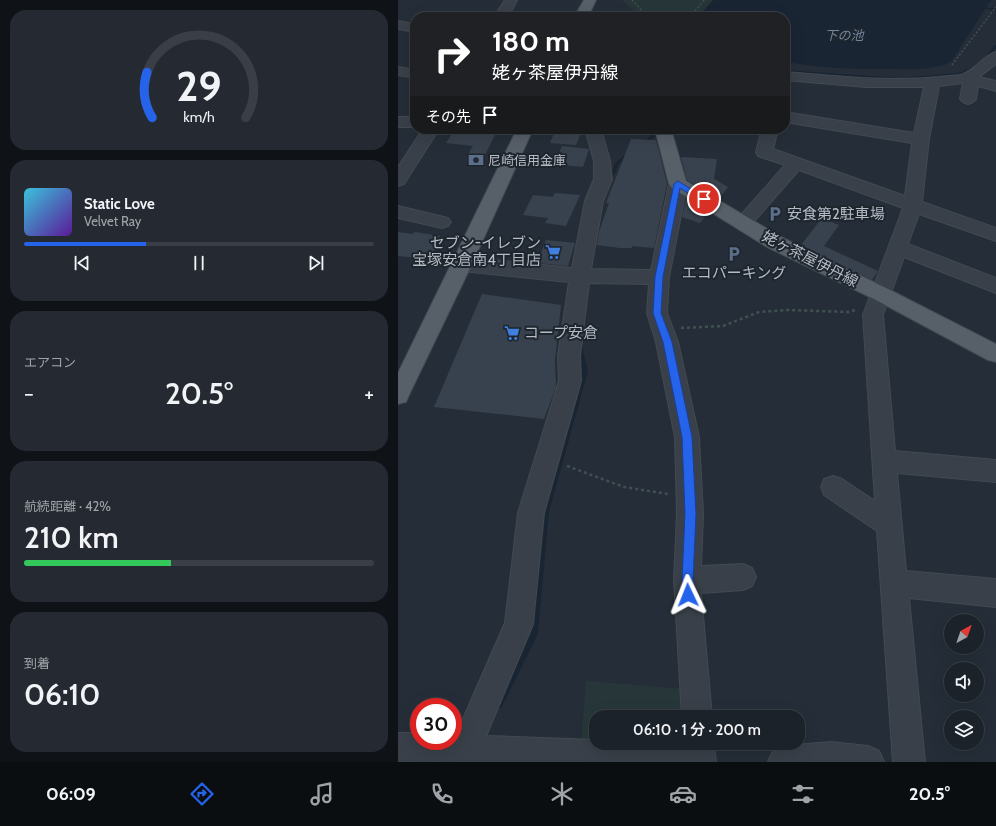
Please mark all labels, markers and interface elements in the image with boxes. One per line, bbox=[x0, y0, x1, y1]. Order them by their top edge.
text: 180 m bbox=[492, 24, 570, 58]
water label: 下の池 bbox=[824, 27, 865, 43]
icon: right bbox=[426, 28, 478, 80]
text: 29 bbox=[176, 61, 222, 111]
text: 姥ヶ茶屋伊丹線 bbox=[492, 62, 618, 84]
icon: arrive bbox=[479, 104, 501, 126]
text: km/h bbox=[183, 108, 215, 126]
text: その先 bbox=[426, 108, 471, 126]
bank icon: 尼崎信用金庫 bbox=[467, 151, 485, 169]
place label: 尼崎信用金庫 bbox=[488, 152, 566, 168]
pin bbox=[687, 182, 721, 216]
icon: arrive bbox=[693, 188, 715, 210]
text: Static Love bbox=[84, 195, 155, 213]
parking icon: 安食第2駐車場 bbox=[766, 205, 784, 223]
place label: 安食第2駐車場 bbox=[787, 205, 885, 223]
text: Velvet Ray bbox=[84, 213, 141, 229]
street label: 姥ヶ茶屋伊丹線 bbox=[759, 227, 861, 291]
place label: セブン-イレブン 宝塚安倉南4丁目店 bbox=[412, 234, 541, 269]
supermarket icon: セブン-イレブン 宝塚安倉南4丁目店 bbox=[544, 243, 562, 261]
parking icon: エコパーキング bbox=[725, 245, 743, 263]
icon: previous bbox=[71, 252, 93, 274]
icon: pause bbox=[188, 252, 210, 274]
icon: next bbox=[305, 252, 327, 274]
place label: エコパーキング bbox=[682, 264, 786, 282]
supermarket icon: コープ安倉 bbox=[503, 324, 521, 342]
place label: コープ安倉 bbox=[524, 324, 598, 342]
text: エアコン bbox=[24, 354, 76, 370]
text: 20.5° bbox=[165, 375, 233, 412]
text: − bbox=[24, 380, 34, 407]
text: + bbox=[364, 380, 374, 407]
text: 航続距離 · 42% bbox=[24, 498, 111, 514]
text: 210 km bbox=[24, 519, 119, 556]
position arrow bbox=[667, 574, 709, 616]
north arrow bbox=[944, 614, 984, 654]
map controls bbox=[944, 614, 984, 750]
text: 到着 bbox=[24, 655, 50, 671]
button: sound bbox=[944, 662, 984, 702]
text: 06:10 bbox=[24, 676, 100, 713]
speed limit sign: 30 bbox=[410, 698, 462, 750]
button: layers bbox=[944, 710, 984, 750]
text: 06:10 · 1 分 · 200 m bbox=[633, 721, 761, 739]
icon: directions bbox=[188, 780, 216, 808]
icon: music bbox=[308, 780, 336, 808]
icon: phone bbox=[428, 780, 456, 808]
icon: climate bbox=[548, 780, 576, 808]
icon: car bbox=[669, 780, 697, 808]
icon: filters bbox=[789, 780, 817, 808]
text: 06:09 bbox=[46, 783, 96, 805]
text: 20.5° bbox=[909, 783, 950, 805]

